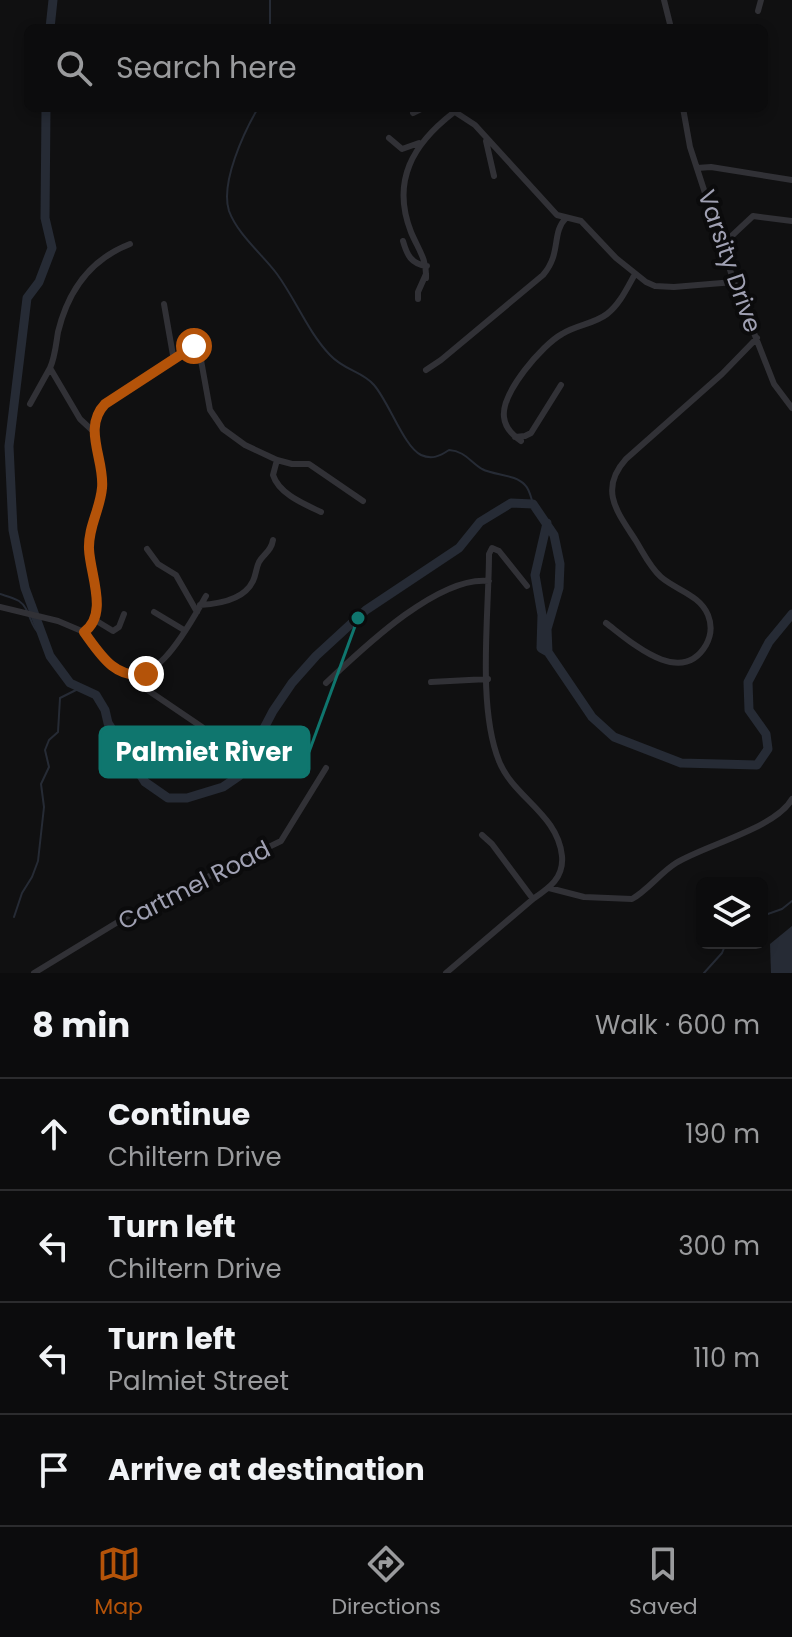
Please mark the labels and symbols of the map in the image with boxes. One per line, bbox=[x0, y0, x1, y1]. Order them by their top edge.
street label: Varsity Drive bbox=[690, 185, 770, 337]
route start bbox=[176, 328, 212, 364]
route end bbox=[128, 656, 164, 692]
callout: Palmiet River bbox=[100, 727, 309, 777]
text: Palmiet River bbox=[116, 734, 292, 770]
street label: Cartmel Road bbox=[112, 832, 276, 938]

